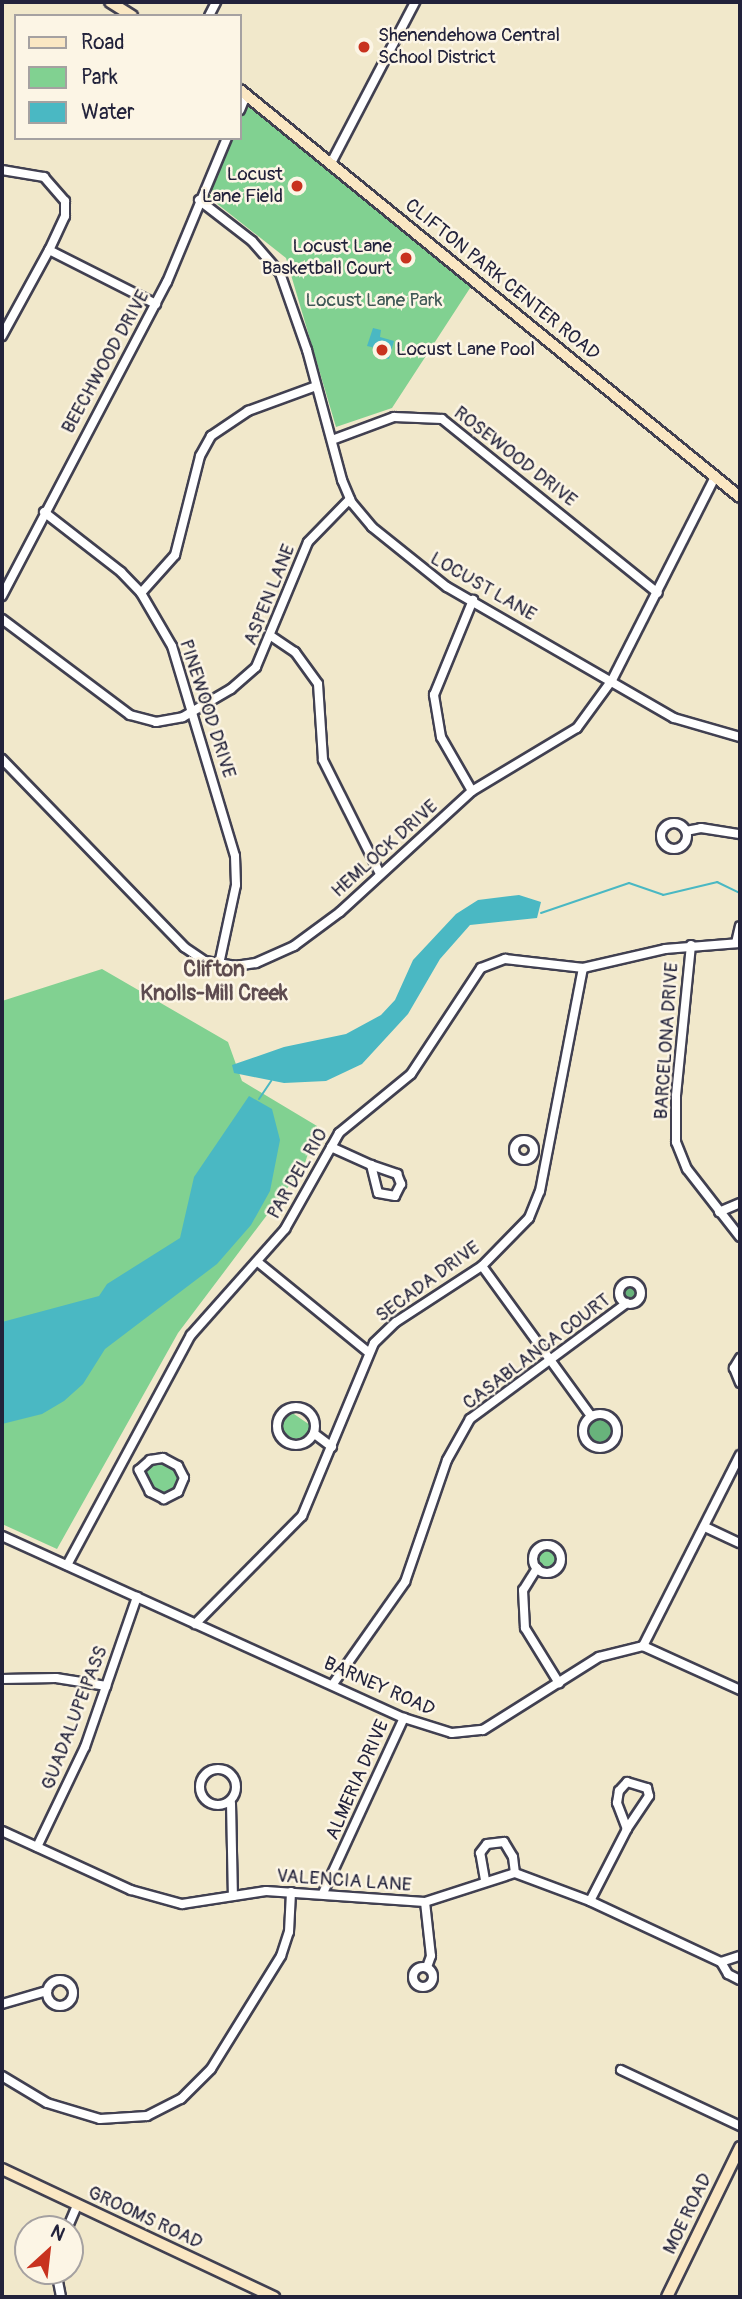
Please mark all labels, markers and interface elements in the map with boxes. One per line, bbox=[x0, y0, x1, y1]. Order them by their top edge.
legend bbox=[14, 14, 242, 140]
place label: Shenendehowa Central School District bbox=[378, 25, 560, 69]
text: Road bbox=[81, 29, 125, 56]
marker: Shenendehowa Central School District bbox=[356, 39, 372, 55]
text: Park bbox=[81, 64, 118, 91]
text: Water bbox=[81, 99, 134, 126]
place label: Locust Lane Field bbox=[202, 164, 283, 208]
marker: Locust Lane Field bbox=[289, 178, 305, 194]
street label: CLIFTON PARK CENTER ROAD bbox=[400, 194, 604, 366]
place label: Locust Lane Basketball Court bbox=[262, 236, 392, 280]
marker: Locust Lane Basketball Court bbox=[398, 250, 414, 266]
street label: BEECHWOOD DRIVE bbox=[57, 286, 155, 438]
park label: Locust Lane Park bbox=[306, 290, 442, 312]
place label: Locust Lane Pool bbox=[396, 339, 535, 361]
marker: Locust Lane Pool bbox=[374, 342, 390, 358]
street label: ROSEWOOD DRIVE bbox=[449, 402, 581, 512]
street label: ASPEN LANE bbox=[239, 541, 301, 649]
street label: LOCUST LANE bbox=[426, 547, 540, 627]
street label: PINEWOOD DRIVE bbox=[174, 637, 240, 781]
street label: HEMLOCK DRIVE bbox=[327, 795, 443, 903]
district label: Clifton Knolls-Mill Creek bbox=[140, 957, 288, 1007]
street label: BARCELONA DRIVE bbox=[650, 962, 684, 1120]
street label: PAR DEL RIO bbox=[263, 1125, 333, 1223]
street label: SECADA DRIVE bbox=[372, 1237, 484, 1327]
street label: CASABLANCA COURT bbox=[459, 1289, 615, 1415]
street label: GUADALUPE PASS bbox=[37, 1643, 113, 1793]
street label: BARNEY ROAD bbox=[320, 1652, 438, 1722]
street label: ALMERIA DRIVE bbox=[321, 1716, 395, 1844]
street label: VALENCIA LANE bbox=[276, 1865, 412, 1897]
street label: MOE ROAD bbox=[659, 2170, 717, 2258]
street label: GROOMS ROAD bbox=[84, 2181, 206, 2255]
north arrow bbox=[14, 2215, 84, 2285]
text: N bbox=[46, 2219, 69, 2247]

